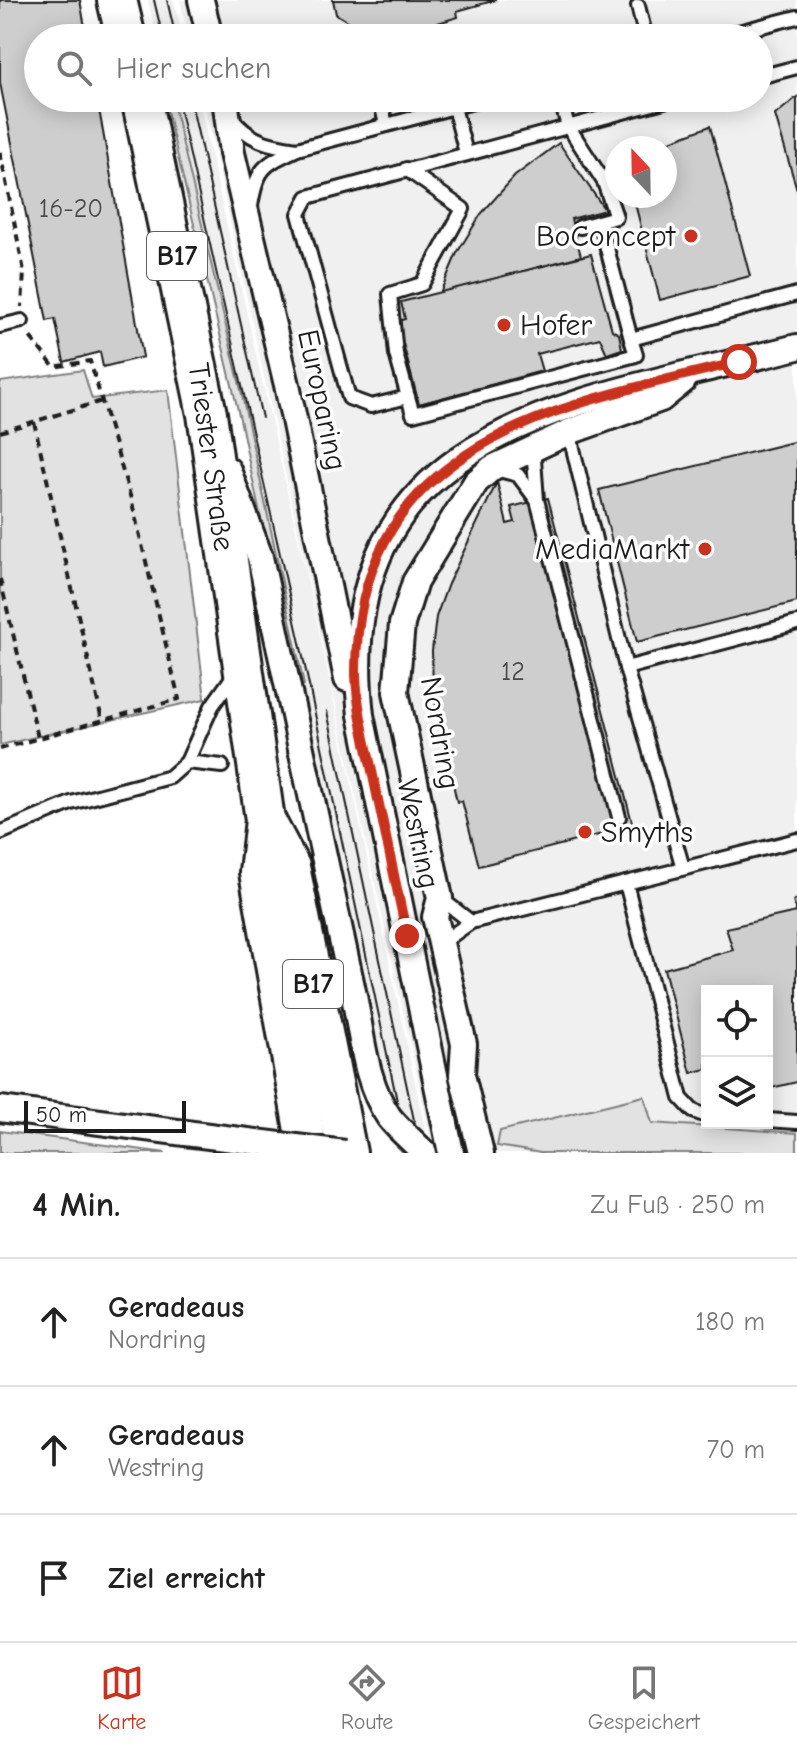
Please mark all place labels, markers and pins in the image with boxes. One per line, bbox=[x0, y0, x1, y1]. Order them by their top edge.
place label: BoConcept bbox=[536, 219, 676, 254]
marker: BoConcept bbox=[682, 227, 700, 245]
place label: Hofer bbox=[520, 308, 592, 343]
marker: Hofer bbox=[495, 316, 513, 334]
place label: MediaMarkt bbox=[535, 532, 690, 567]
marker: MediaMarkt bbox=[696, 540, 714, 558]
place label: Smyths bbox=[601, 815, 693, 850]
marker: Smyths bbox=[576, 823, 594, 841]

